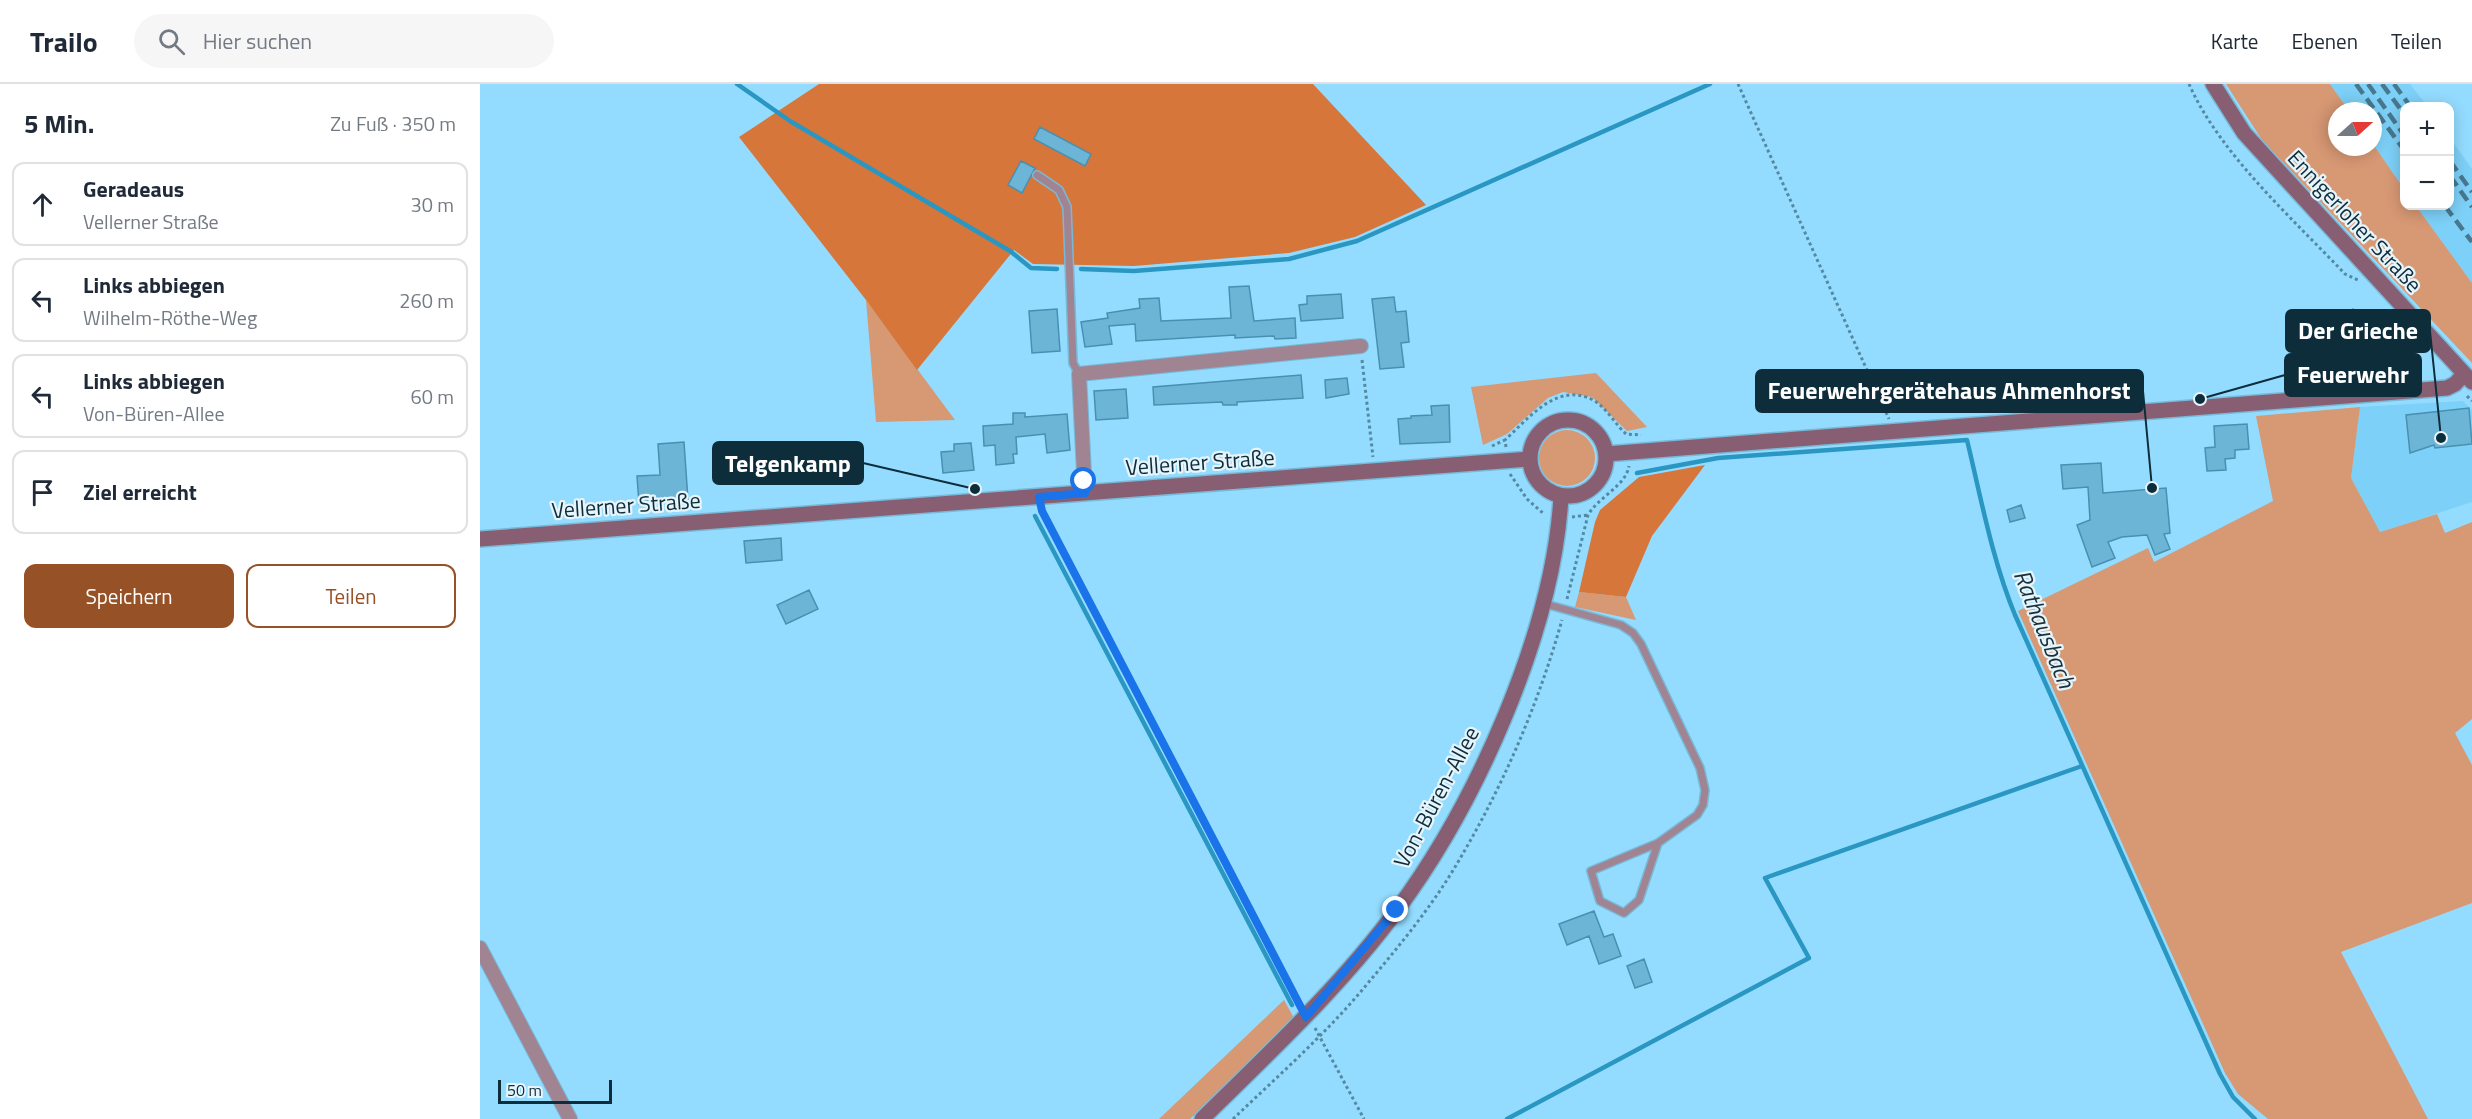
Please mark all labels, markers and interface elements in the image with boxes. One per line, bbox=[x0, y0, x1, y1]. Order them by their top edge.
search box bbox=[134, 14, 554, 68]
text: Trailo bbox=[30, 20, 98, 63]
text: Hier suchen bbox=[203, 24, 312, 58]
icon: search bbox=[155, 25, 188, 58]
text: Karte bbox=[2211, 25, 2258, 57]
text: Ebenen bbox=[2291, 25, 2358, 57]
text: Teilen bbox=[2391, 25, 2442, 57]
north arrow bbox=[2328, 102, 2382, 156]
map controls bbox=[2400, 102, 2454, 210]
button: + bbox=[2400, 102, 2454, 156]
text: 5 Min. bbox=[24, 104, 94, 143]
text: Zu Fuß · 350 m bbox=[330, 108, 456, 139]
street label: Ennigerloher Straße bbox=[2280, 142, 2430, 300]
button: − bbox=[2400, 156, 2454, 210]
text: Geradeaus bbox=[83, 172, 184, 206]
icon: ahead bbox=[26, 188, 59, 221]
text: 30 m bbox=[410, 189, 454, 220]
text: Vellerner Straße bbox=[83, 206, 219, 237]
text: Links abbiegen bbox=[83, 268, 225, 302]
icon: left bbox=[26, 284, 59, 317]
text: 260 m bbox=[399, 285, 454, 316]
text: Wilhelm-Röthe-Weg bbox=[83, 302, 257, 333]
callout: Der Grieche bbox=[2286, 310, 2430, 352]
text: Der Grieche bbox=[2298, 312, 2418, 348]
callout: Feuerwehr bbox=[2285, 354, 2421, 396]
text: Feuerwehr bbox=[2297, 356, 2409, 392]
text: Links abbiegen bbox=[83, 364, 225, 398]
callout: Feuerwehrgerätehaus Ahmenhorst bbox=[1756, 370, 2143, 412]
text: Feuerwehrgerätehaus Ahmenhorst bbox=[1767, 372, 2131, 408]
icon: left bbox=[26, 380, 59, 413]
text: 60 m bbox=[410, 381, 454, 412]
text: Von-Büren-Allee bbox=[83, 398, 224, 429]
street label: Vellerner Straße bbox=[1124, 440, 1276, 484]
callout: Telgenkamp bbox=[713, 442, 863, 484]
text: Telgenkamp bbox=[725, 445, 851, 481]
route start bbox=[1070, 467, 1096, 493]
text: Ziel erreicht bbox=[83, 475, 197, 509]
icon: arrive bbox=[26, 476, 59, 509]
street label: Vellerner Straße bbox=[550, 483, 702, 527]
button: Speichern bbox=[24, 564, 234, 628]
button: Teilen bbox=[246, 564, 456, 628]
water label: Rathausbach bbox=[2005, 564, 2085, 694]
street label: Von-Büren-Allee bbox=[1384, 720, 1488, 874]
route end bbox=[1382, 896, 1408, 922]
scale bar bbox=[498, 1077, 612, 1104]
text: 50 m bbox=[507, 1078, 542, 1102]

